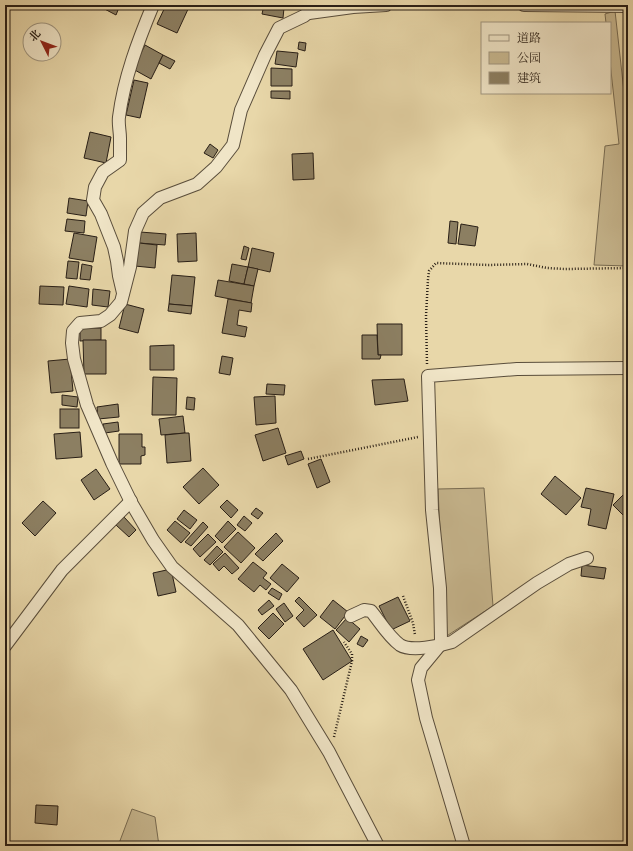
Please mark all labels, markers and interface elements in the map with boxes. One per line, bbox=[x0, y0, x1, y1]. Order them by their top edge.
north arrow bbox=[22, 22, 62, 62]
legend bbox=[481, 22, 611, 94]
text: 北 bbox=[26, 27, 45, 45]
text: 道路 bbox=[517, 30, 541, 48]
text: 公园 bbox=[517, 50, 541, 68]
text: 建筑 bbox=[517, 70, 541, 88]

